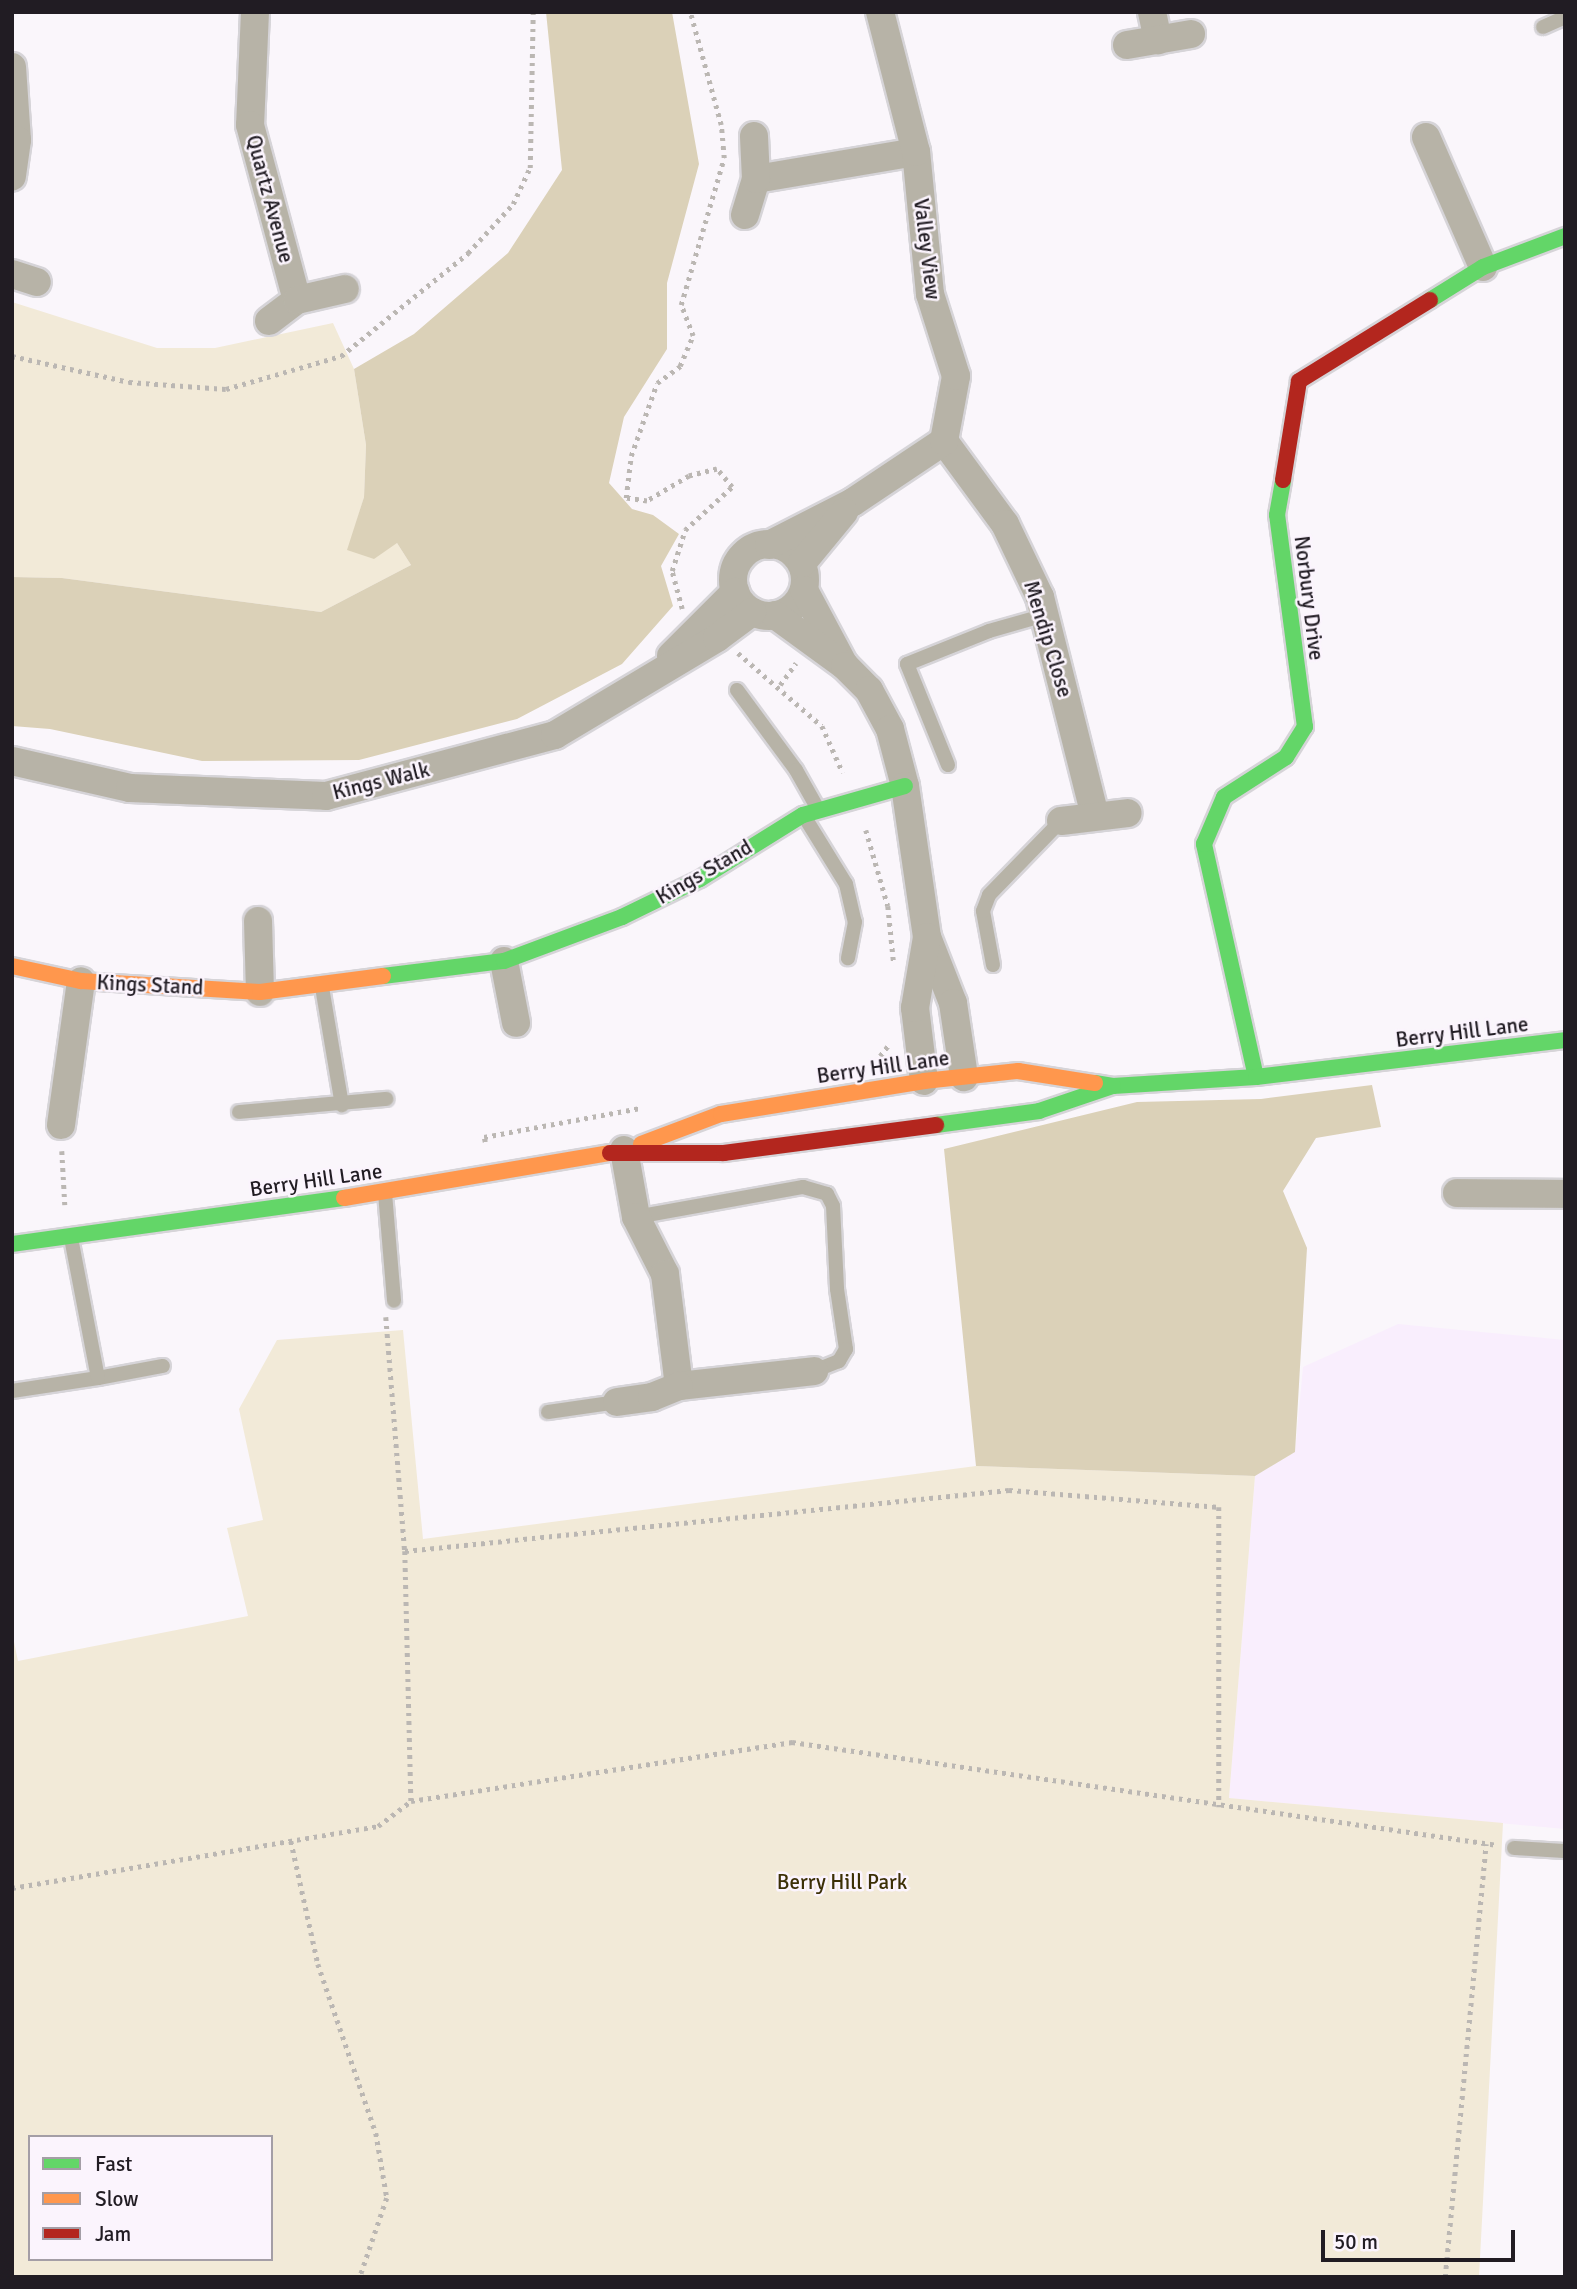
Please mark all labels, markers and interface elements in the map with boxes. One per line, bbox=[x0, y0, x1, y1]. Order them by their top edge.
street label: Quartz Avenue bbox=[241, 132, 299, 266]
street label: Valley View bbox=[908, 197, 946, 301]
street label: Norbury Drive bbox=[1289, 534, 1329, 662]
street label: Mendip Close bbox=[1018, 578, 1078, 700]
street label: Kings Walk bbox=[330, 757, 432, 805]
street label: Kings Stand bbox=[651, 834, 757, 910]
street label: Kings Stand bbox=[96, 970, 204, 1000]
street label: Berry Hill Lane bbox=[1394, 1011, 1530, 1053]
street label: Berry Hill Lane bbox=[815, 1045, 951, 1089]
street label: Berry Hill Lane bbox=[248, 1158, 384, 1202]
park label: Berry Hill Park bbox=[777, 1869, 907, 1895]
legend bbox=[28, 2135, 273, 2261]
text: Fast bbox=[95, 2151, 132, 2177]
text: Slow bbox=[95, 2186, 139, 2212]
scale bar bbox=[1325, 2216, 1519, 2260]
text: Jam bbox=[95, 2221, 131, 2247]
text: 50 m bbox=[1334, 2229, 1378, 2255]

